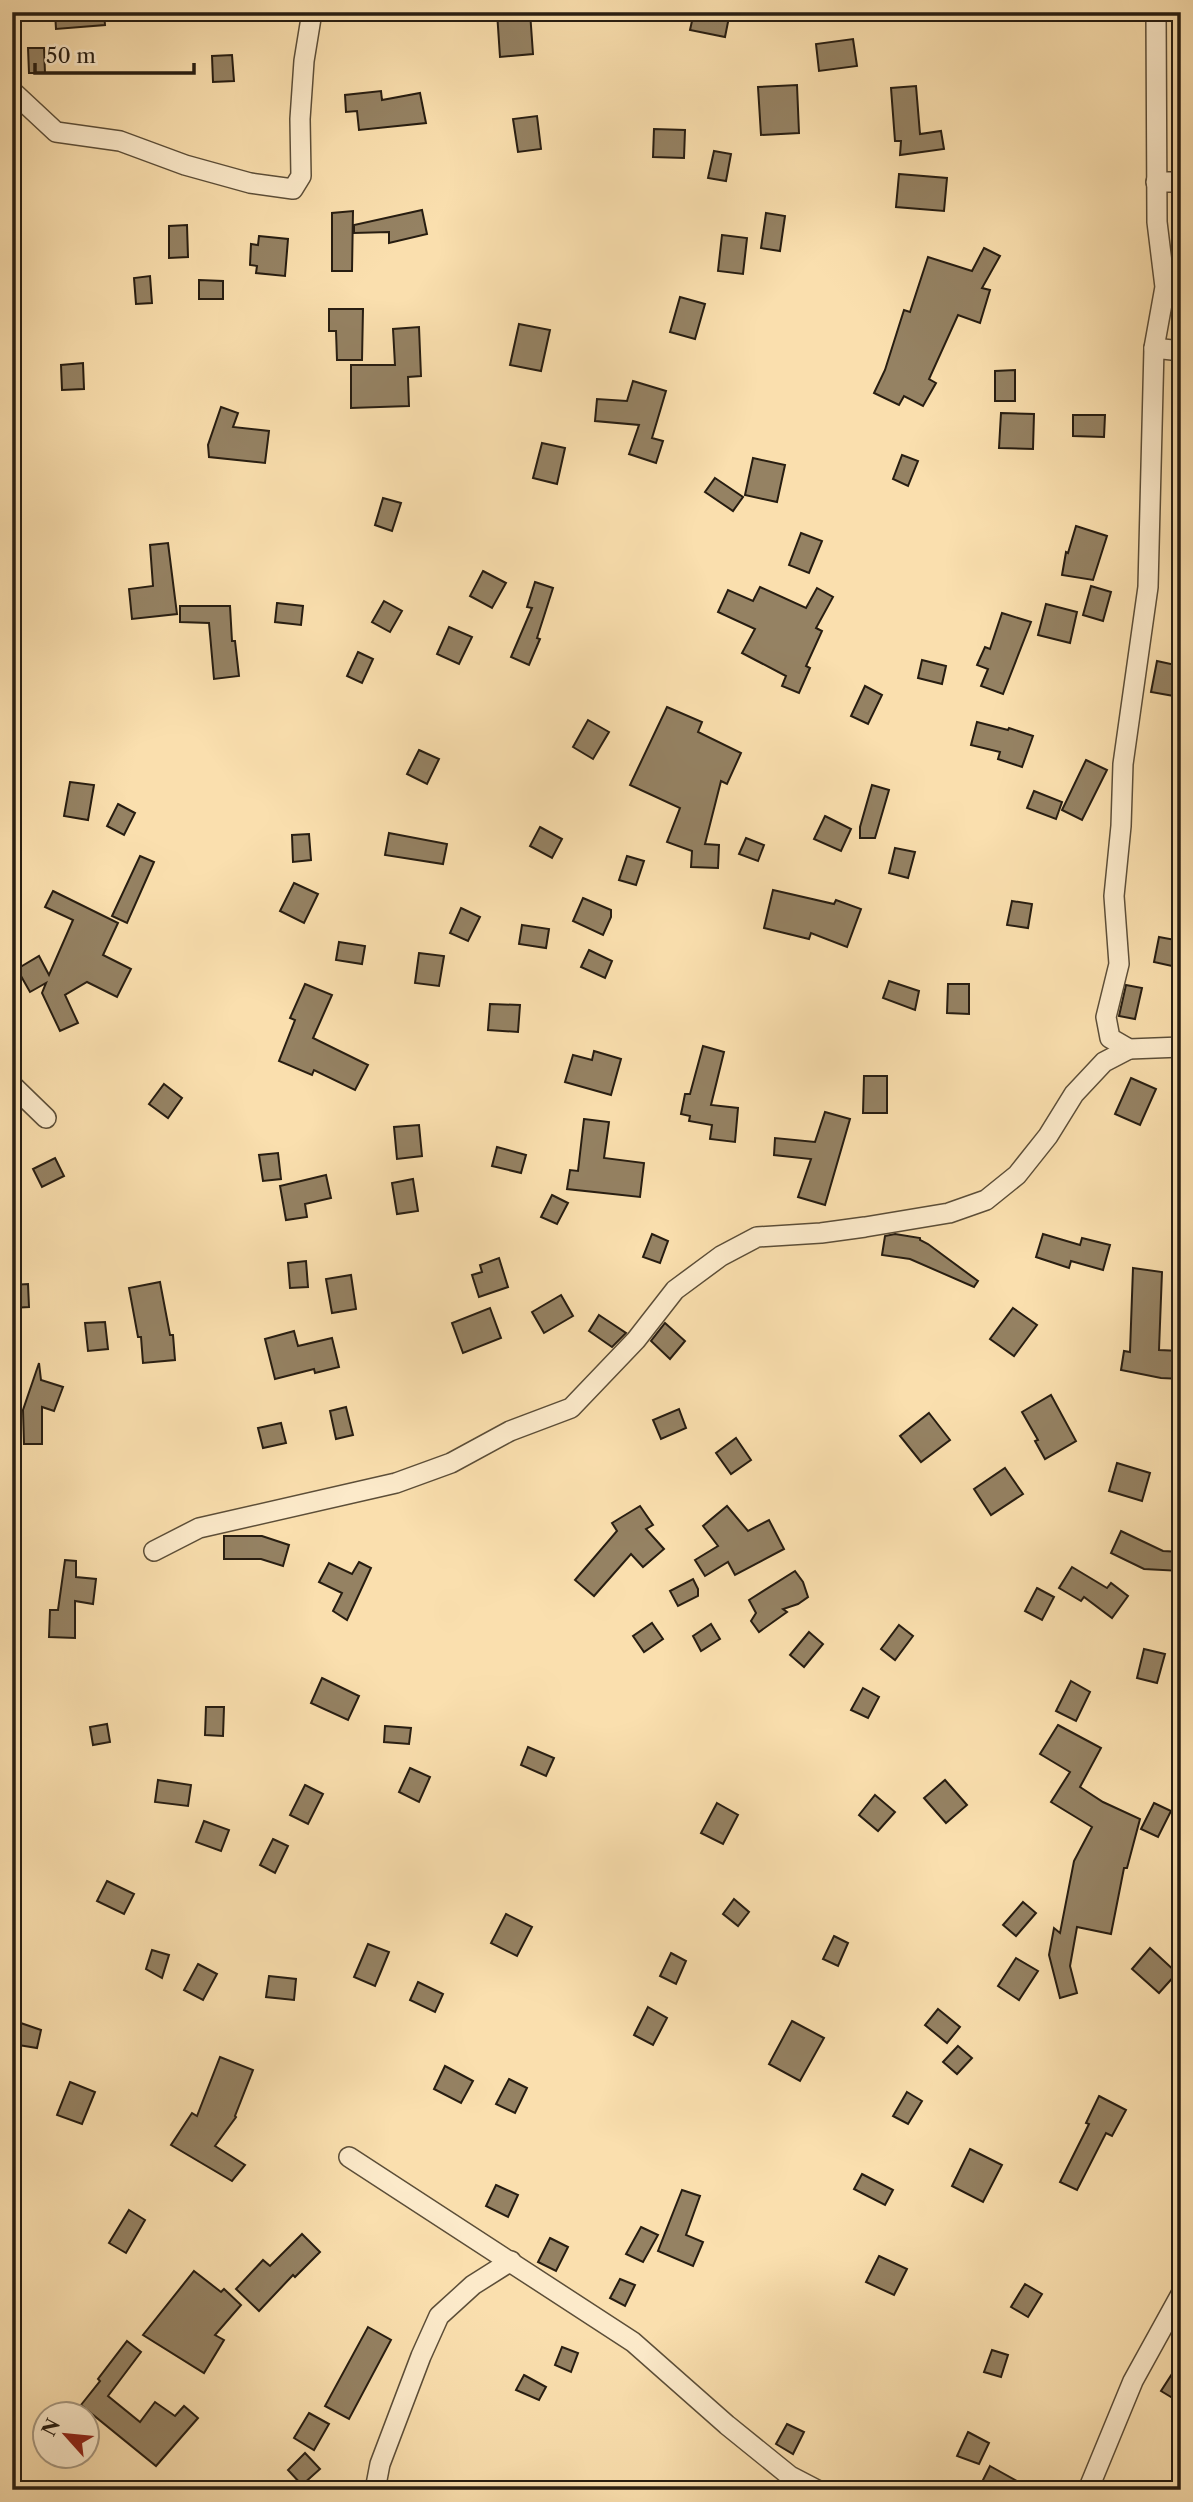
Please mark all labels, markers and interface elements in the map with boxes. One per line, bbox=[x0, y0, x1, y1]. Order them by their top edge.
scale bar bbox=[35, 32, 194, 76]
text: 50 m bbox=[46, 43, 96, 68]
north arrow bbox=[32, 2400, 102, 2470]
text: N bbox=[37, 2415, 65, 2440]

